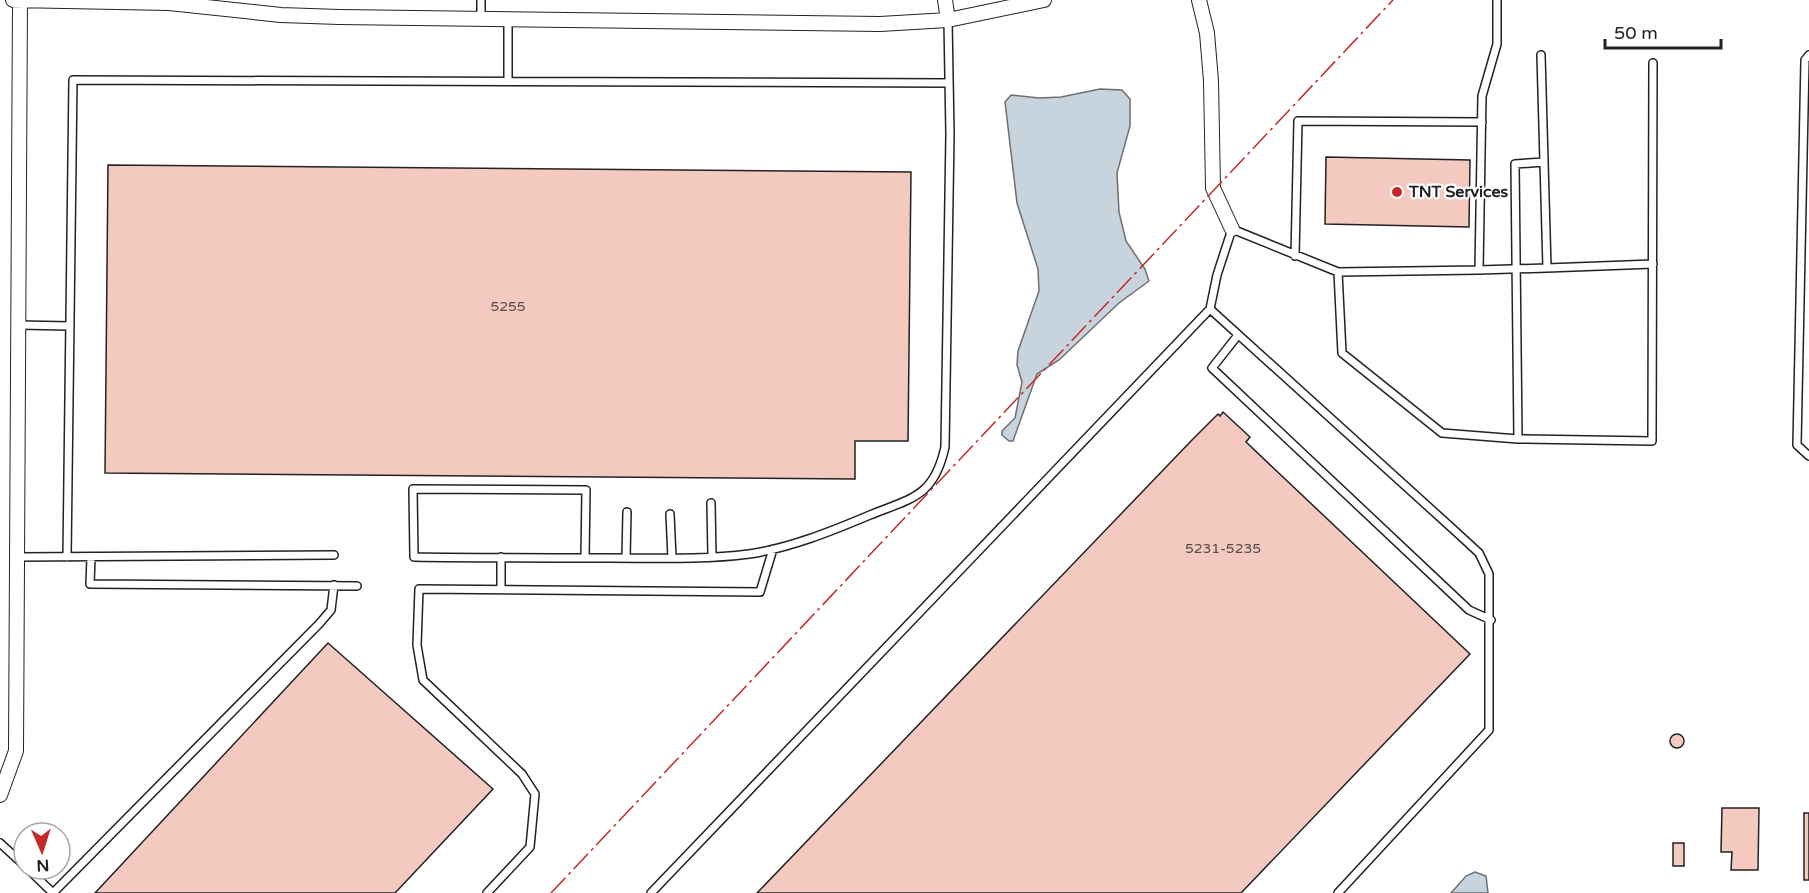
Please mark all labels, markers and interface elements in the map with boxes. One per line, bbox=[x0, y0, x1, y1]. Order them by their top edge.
scale bar bbox=[1605, 12, 1720, 50]
text: 50 m bbox=[1614, 22, 1658, 44]
place label: TNT Services bbox=[1408, 182, 1509, 202]
marker: TNT Services bbox=[1390, 185, 1404, 199]
house number: 5255 bbox=[490, 298, 526, 315]
house number: 5231-5235 bbox=[1185, 540, 1261, 557]
north arrow bbox=[12, 821, 72, 881]
text: N bbox=[36, 855, 50, 875]

